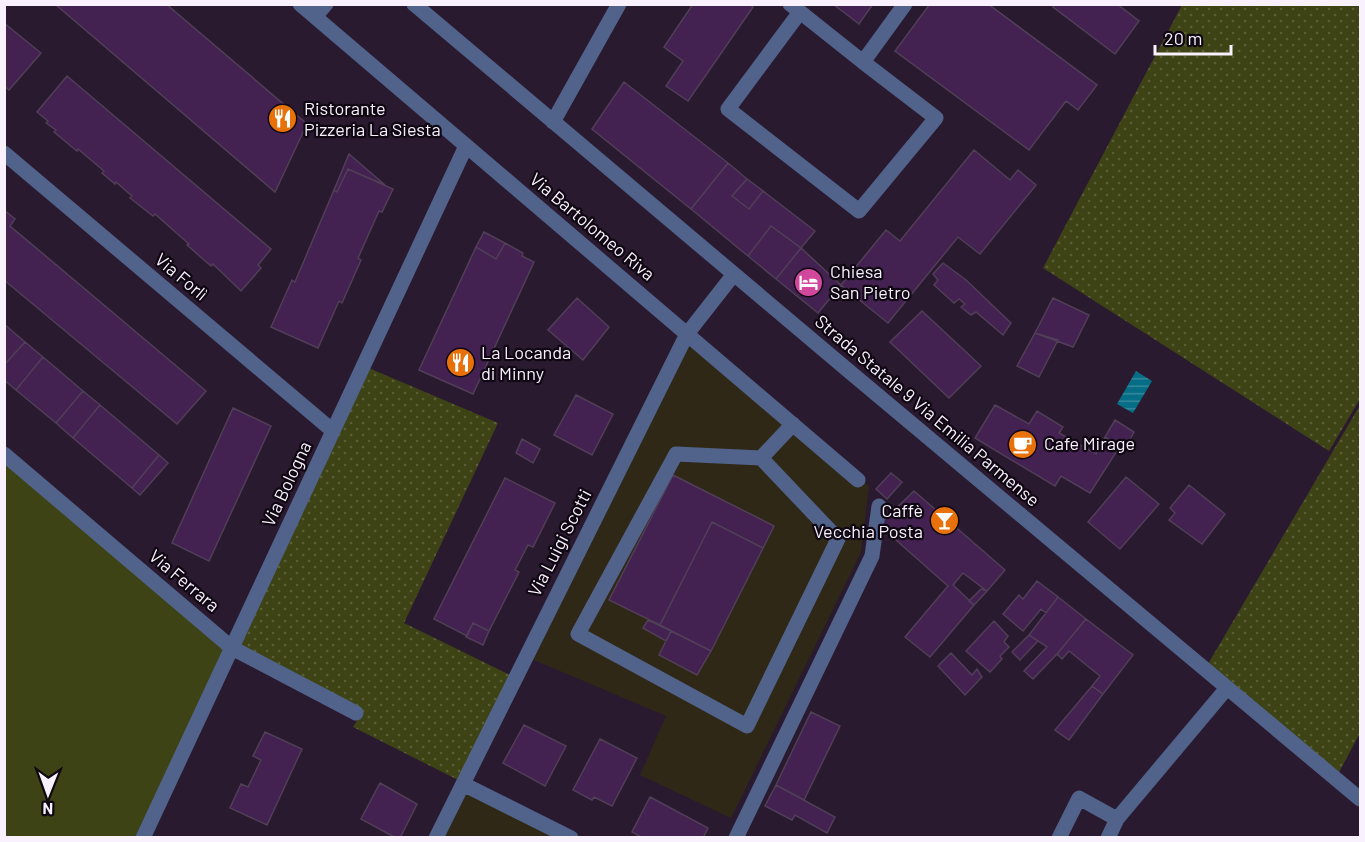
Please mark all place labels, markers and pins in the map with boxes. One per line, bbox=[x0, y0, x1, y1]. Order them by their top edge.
place label: Ristorante Pizzeria La Siesta bbox=[304, 97, 441, 140]
restaurant icon: Ristorante Pizzeria La Siesta bbox=[267, 103, 299, 135]
place label: Chiesa San Pietro bbox=[830, 260, 911, 303]
hotel icon: Chiesa San Pietro bbox=[793, 266, 825, 298]
place label: La Locanda di Minny bbox=[481, 341, 571, 384]
restaurant icon: La Locanda di Minny bbox=[444, 347, 476, 379]
cafe icon: Cafe Mirage bbox=[1007, 428, 1039, 460]
place label: Cafe Mirage bbox=[1044, 432, 1135, 454]
place label: Caffè Vecchia Posta bbox=[813, 499, 923, 542]
bar icon: Caffè Vecchia Posta bbox=[928, 505, 960, 537]

